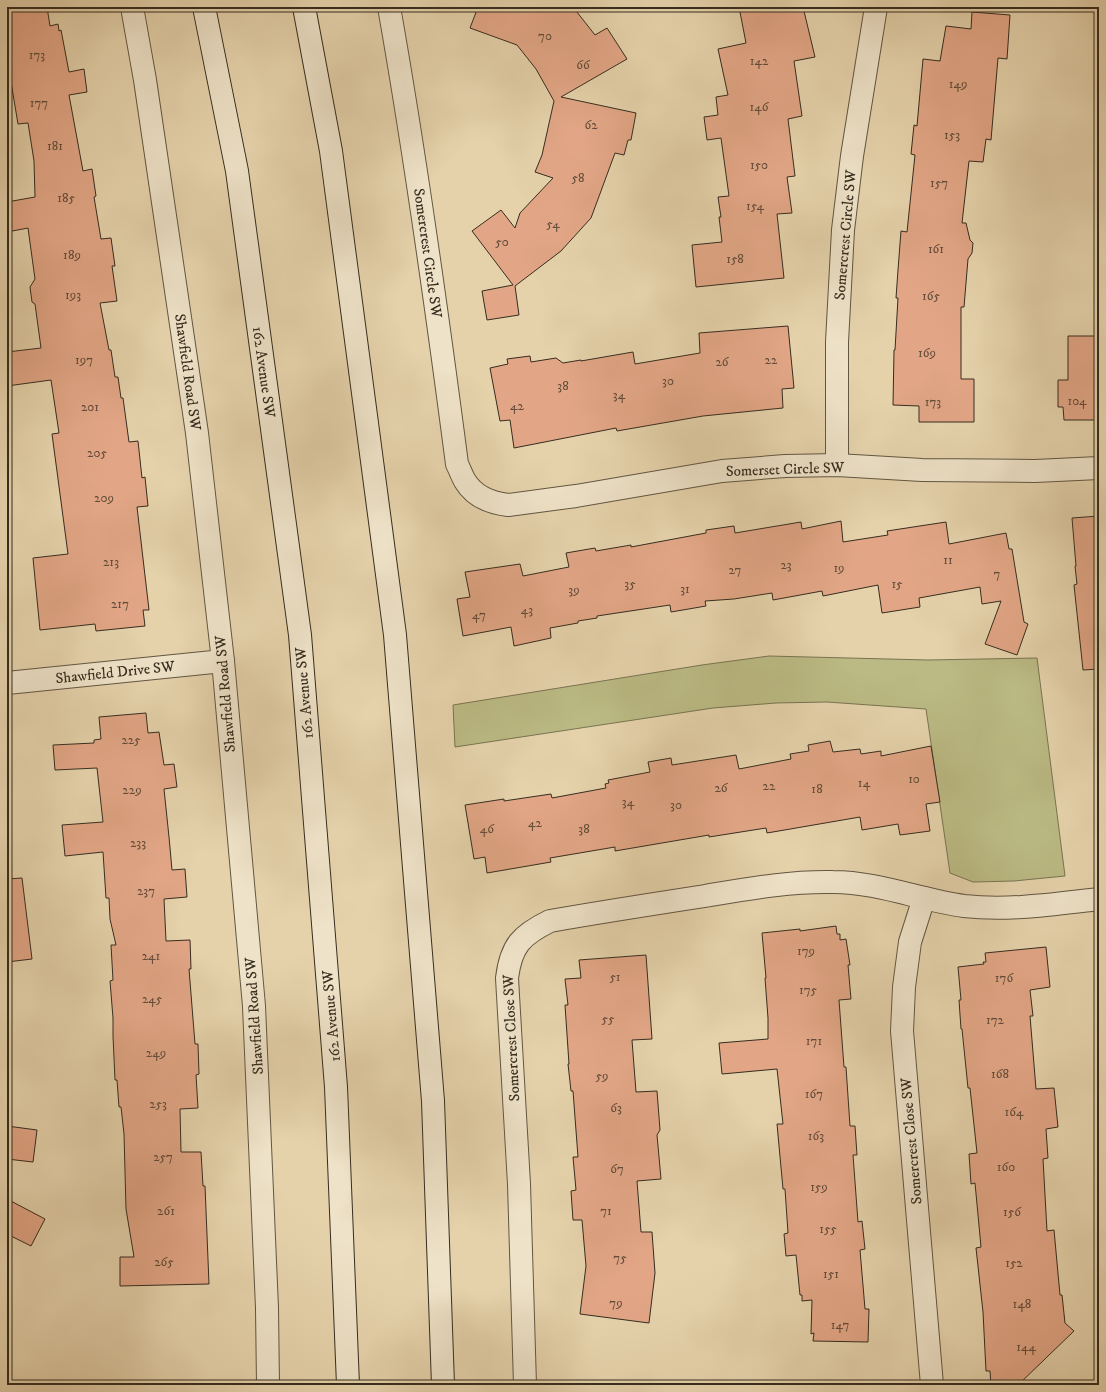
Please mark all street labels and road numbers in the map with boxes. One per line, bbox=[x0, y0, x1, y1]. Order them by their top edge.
street label: Somercrest Circle SW bbox=[830, 169, 861, 301]
street label: Somercrest Circle SW bbox=[409, 187, 446, 319]
street label: Shawfield Road SW bbox=[170, 313, 205, 432]
street label: 162 Avenue SW bbox=[248, 325, 279, 419]
street label: Somerset Circle SW bbox=[725, 458, 845, 481]
street label: Shawfield Road SW bbox=[211, 634, 240, 753]
street label: 162 Avenue SW bbox=[291, 646, 318, 740]
street label: Shawfield Drive SW bbox=[55, 657, 176, 688]
street label: Shawfield Road SW bbox=[241, 956, 268, 1075]
street label: 162 Avenue SW bbox=[318, 969, 345, 1063]
street label: Somercrest Close SW bbox=[499, 974, 524, 1102]
street label: Somercrest Close SW bbox=[896, 1077, 927, 1205]

